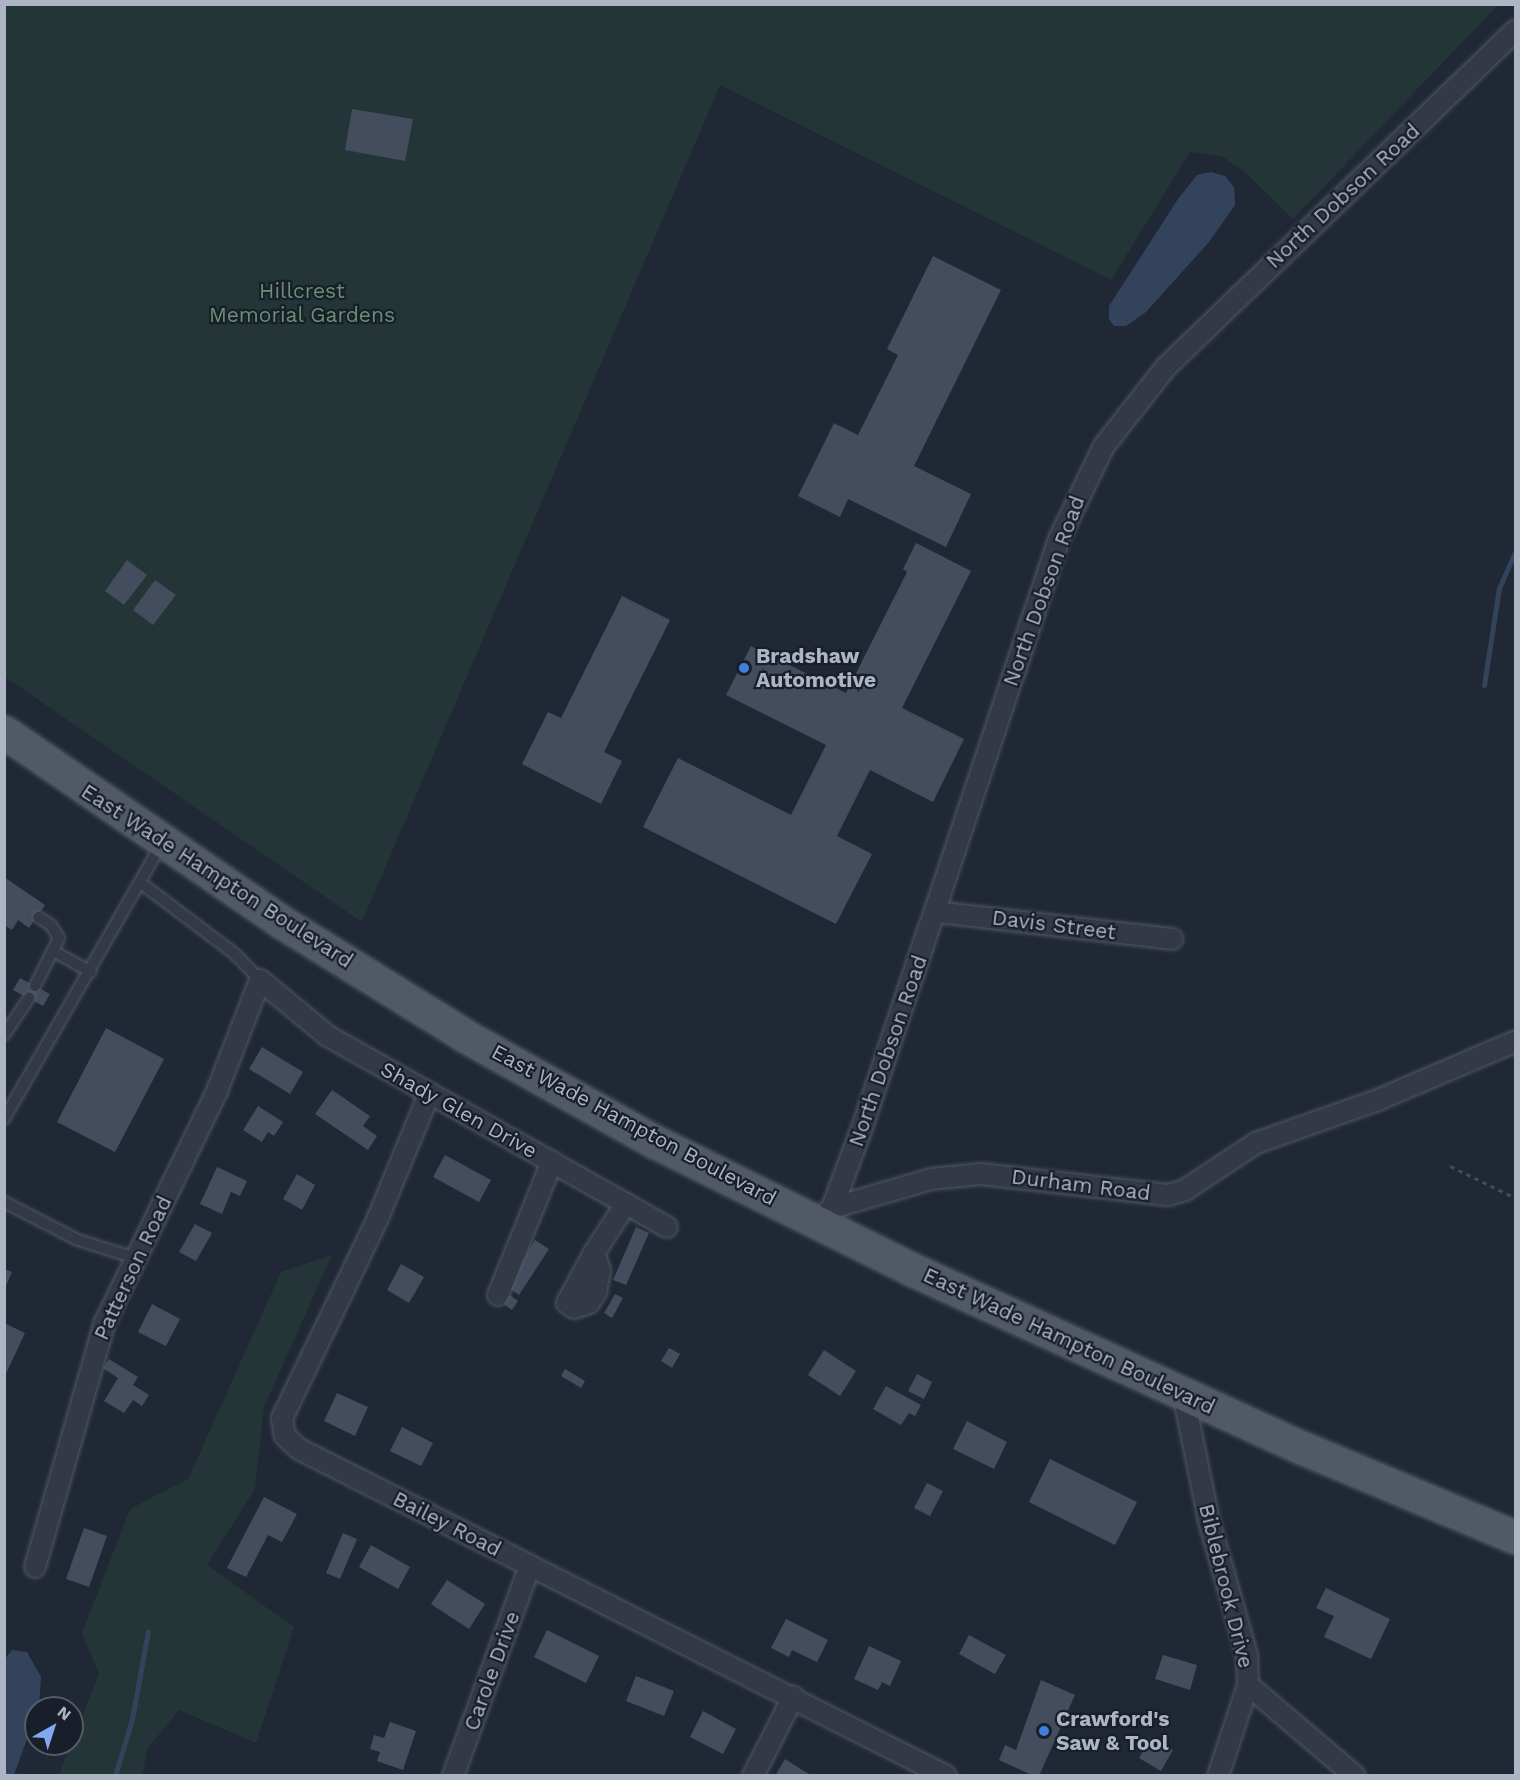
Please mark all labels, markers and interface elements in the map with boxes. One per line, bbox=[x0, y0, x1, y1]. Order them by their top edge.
street label: North Dobson Road bbox=[1261, 118, 1425, 274]
park label: Hillcrest Memorial Gardens bbox=[209, 278, 395, 328]
street label: North Dobson Road bbox=[998, 492, 1090, 690]
place label: Bradshaw Automotive bbox=[756, 643, 876, 693]
marker: Bradshaw Automotive bbox=[737, 661, 751, 675]
street label: East Wade Hampton Boulevard bbox=[76, 779, 358, 973]
street label: Davis Street bbox=[991, 905, 1117, 945]
street label: North Dobson Road bbox=[843, 952, 933, 1150]
street label: East Wade Hampton Boulevard bbox=[487, 1039, 781, 1211]
street label: Shady Glen Drive bbox=[376, 1056, 542, 1164]
street label: Durham Road bbox=[1010, 1164, 1152, 1206]
street label: Patterson Road bbox=[89, 1192, 177, 1344]
street label: East Wade Hampton Boulevard bbox=[919, 1262, 1219, 1420]
street label: Bailey Road bbox=[388, 1486, 506, 1562]
street label: Biblebrook Drive bbox=[1193, 1501, 1259, 1671]
street label: Carole Drive bbox=[459, 1608, 525, 1734]
north arrow bbox=[24, 1696, 84, 1756]
text: N bbox=[54, 1702, 75, 1724]
place label: Crawford's Saw & Tool bbox=[1056, 1706, 1170, 1756]
marker: Crawford's Saw & Tool bbox=[1037, 1724, 1051, 1738]

